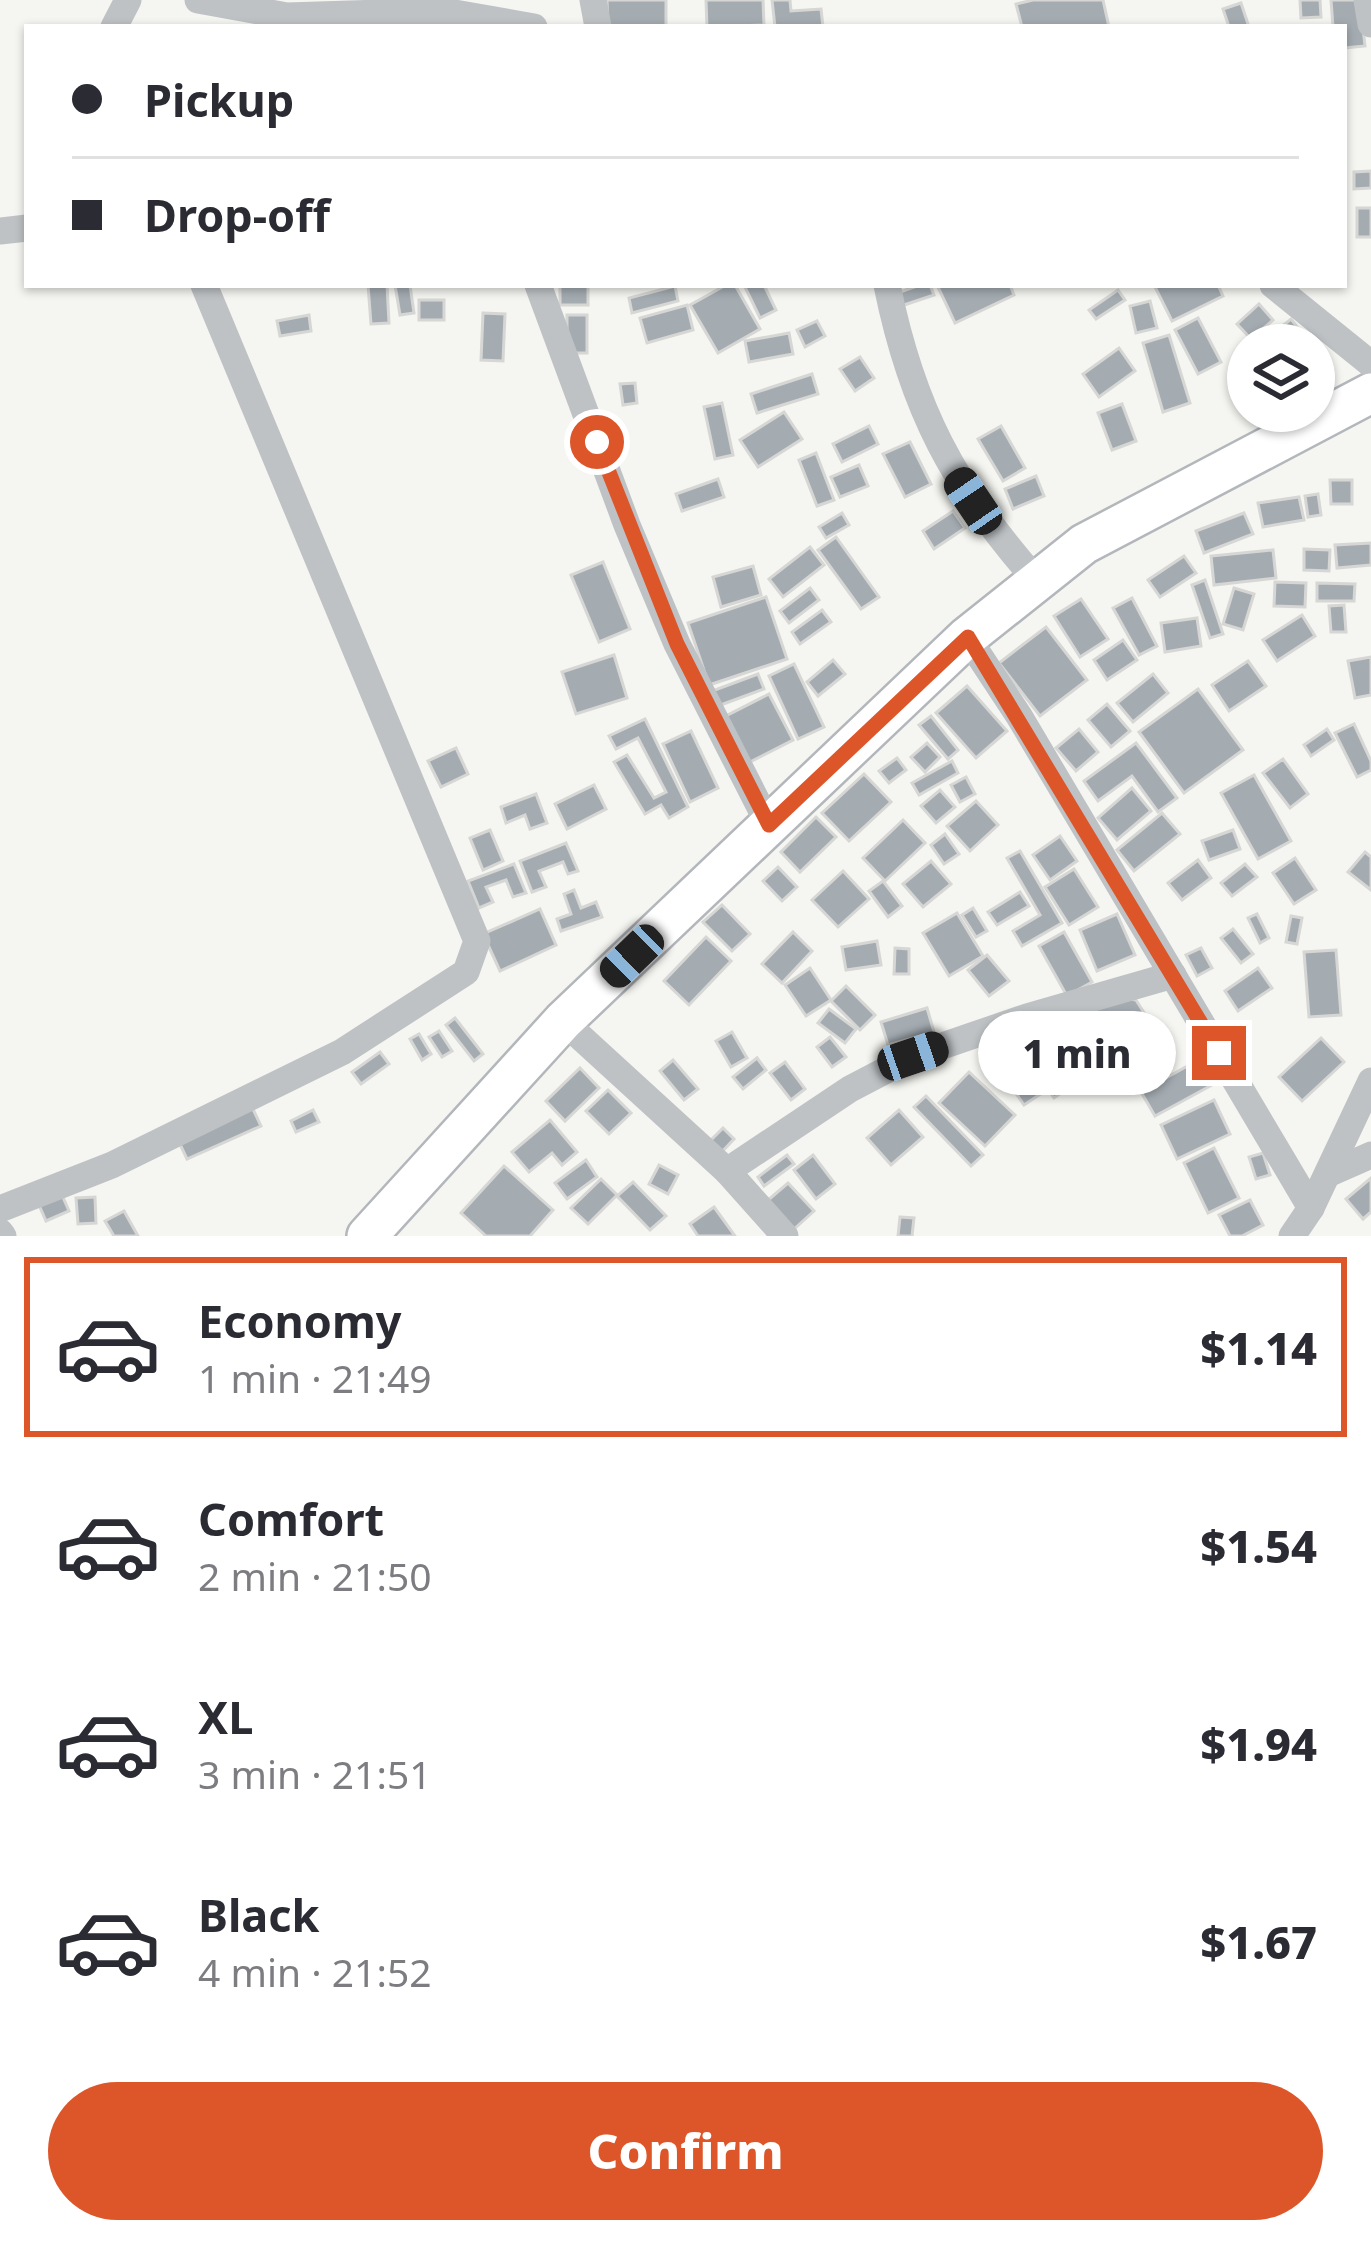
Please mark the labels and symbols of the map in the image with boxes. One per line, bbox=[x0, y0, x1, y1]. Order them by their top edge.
route start bbox=[570, 415, 624, 469]
car bbox=[938, 461, 1008, 541]
car bbox=[594, 918, 670, 994]
callout: 1 min bbox=[979, 1011, 1177, 1095]
route end bbox=[1192, 1026, 1246, 1080]
car bbox=[873, 1027, 953, 1085]

